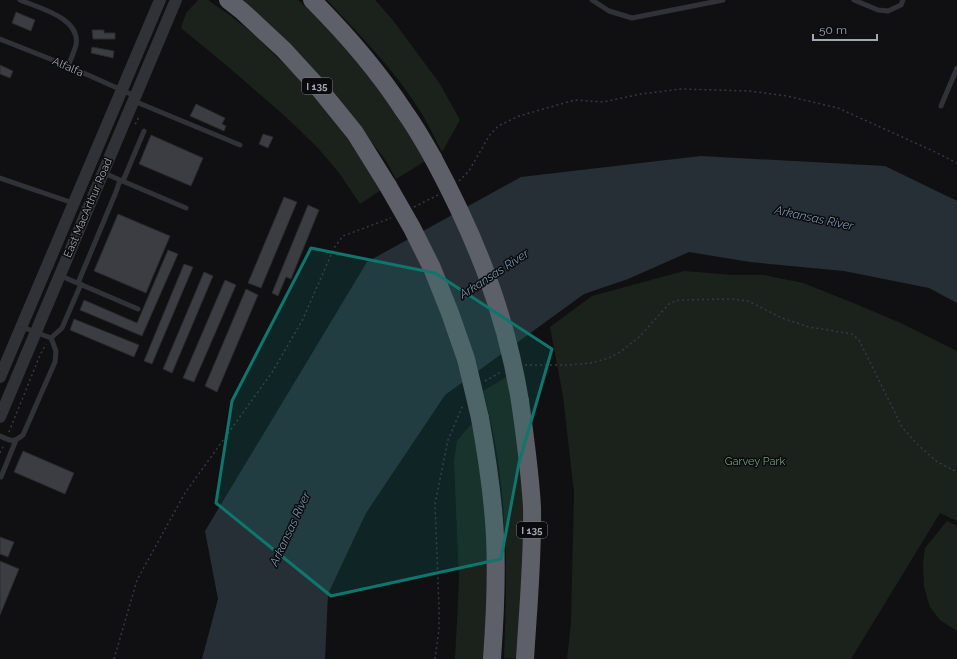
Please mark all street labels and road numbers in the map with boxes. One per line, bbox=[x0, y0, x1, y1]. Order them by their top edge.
street label: Alfalfa bbox=[50, 55, 86, 79]
road number: I 135 bbox=[302, 78, 332, 94]
street label: East MacArthur Road bbox=[61, 156, 115, 260]
road number: I 135 bbox=[517, 522, 547, 538]

